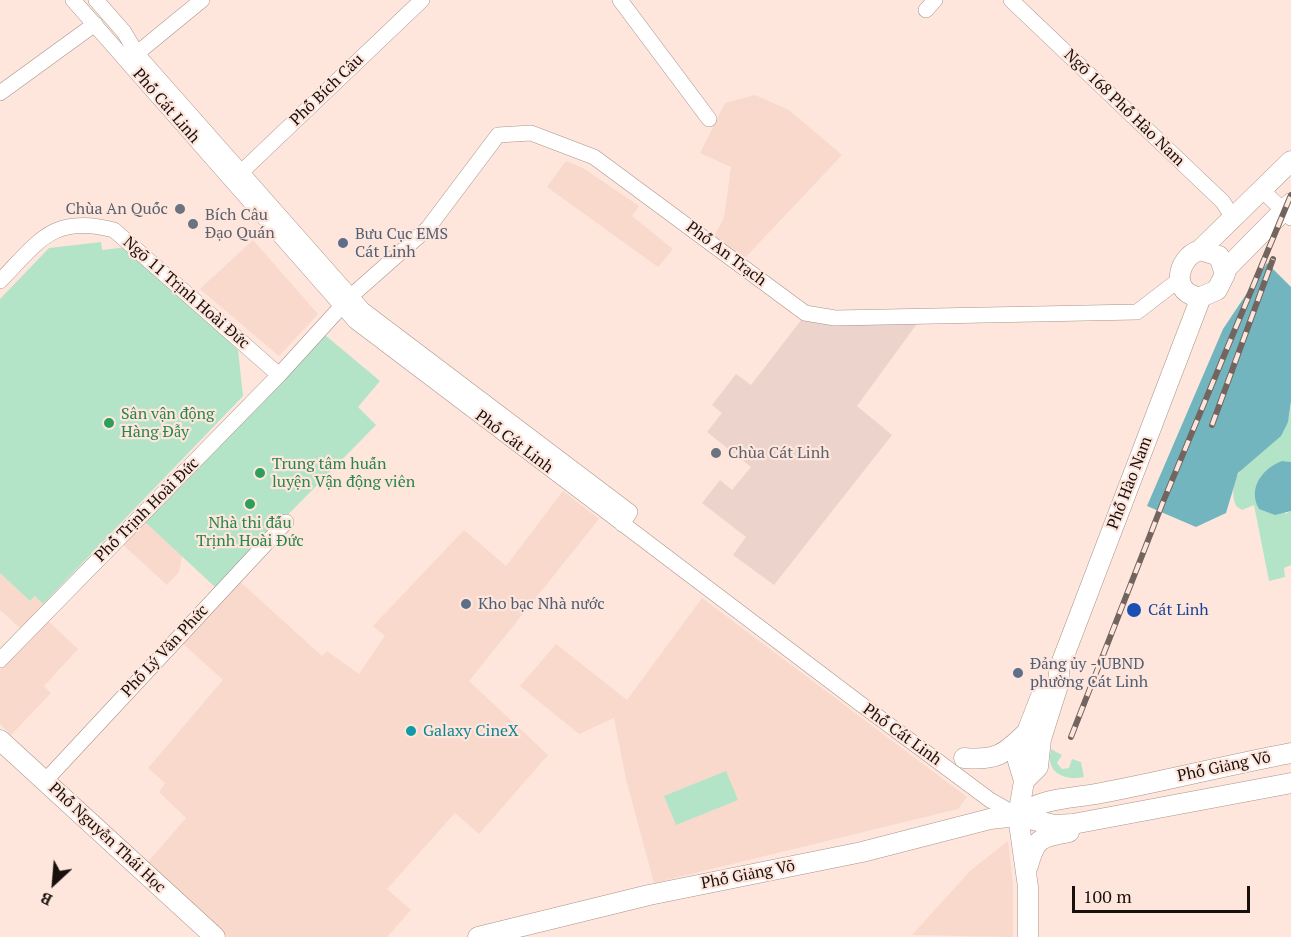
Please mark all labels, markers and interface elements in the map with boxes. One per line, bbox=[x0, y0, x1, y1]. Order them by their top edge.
street label: Ngõ 168 Phố Hào Nam bbox=[1060, 45, 1188, 171]
street label: Phố Bích Câu bbox=[286, 50, 368, 130]
street label: Phố Cát Linh bbox=[128, 65, 204, 147]
place label: Chùa An Quốc bbox=[66, 199, 168, 219]
marker: Chùa An Quốc bbox=[173, 202, 187, 216]
place label: Bích Câu Đạo Quán bbox=[205, 205, 275, 243]
marker: Bích Câu Đạo Quán bbox=[186, 217, 200, 231]
street label: Phố An Trạch bbox=[682, 218, 770, 290]
place label: Bưu Cục EMS Cát Linh bbox=[355, 224, 448, 262]
street label: Ngõ 11 Trịnh Hoài Đức bbox=[119, 233, 253, 353]
marker: Bưu Cục EMS Cát Linh bbox=[336, 236, 350, 250]
place label: Sân vận động Hàng Đẫy bbox=[121, 404, 214, 442]
street label: Phố Cát Linh bbox=[471, 407, 557, 477]
marker: Sân vận động Hàng Đẫy bbox=[102, 416, 116, 430]
street label: Phố Hào Nam bbox=[1104, 434, 1156, 532]
place label: Chùa Cát Linh bbox=[728, 443, 830, 463]
marker: Chùa Cát Linh bbox=[709, 446, 723, 460]
street label: Phố Trịnh Hoài Đức bbox=[91, 454, 203, 566]
place label: Trung tâm huấn luyện Vận động viên bbox=[272, 454, 415, 492]
marker: Trung tâm huấn luyện Vận động viên bbox=[253, 466, 267, 480]
marker: Nhà thi đấu Trịnh Hoài Đức bbox=[243, 497, 257, 511]
place label: Nhà thi đấu Trịnh Hoài Đức bbox=[196, 513, 304, 551]
place label: Kho bạc Nhà nước bbox=[478, 594, 605, 614]
marker: Kho bạc Nhà nước bbox=[459, 597, 473, 611]
place label: Cát Linh bbox=[1148, 600, 1209, 620]
street label: Phố Lý Văn Phức bbox=[118, 601, 212, 701]
marker: Cát Linh bbox=[1125, 601, 1143, 619]
place label: Đảng ủy - UBND phường Cát Linh bbox=[1030, 654, 1148, 692]
marker: Đảng ủy - UBND phường Cát Linh bbox=[1011, 666, 1025, 680]
street label: Phố Cát Linh bbox=[859, 700, 945, 770]
place label: Galaxy CineX bbox=[423, 721, 519, 741]
marker: Galaxy CineX bbox=[404, 724, 418, 738]
street label: Phố Giảng Võ bbox=[1175, 748, 1273, 786]
street label: Phố Nguyễn Thái Học bbox=[45, 779, 169, 897]
north arrow bbox=[24, 853, 84, 913]
street label: Phố Giảng Võ bbox=[699, 857, 797, 893]
scale bar bbox=[1075, 874, 1254, 912]
text: 100 m bbox=[1083, 884, 1132, 908]
text: B bbox=[37, 887, 56, 911]

